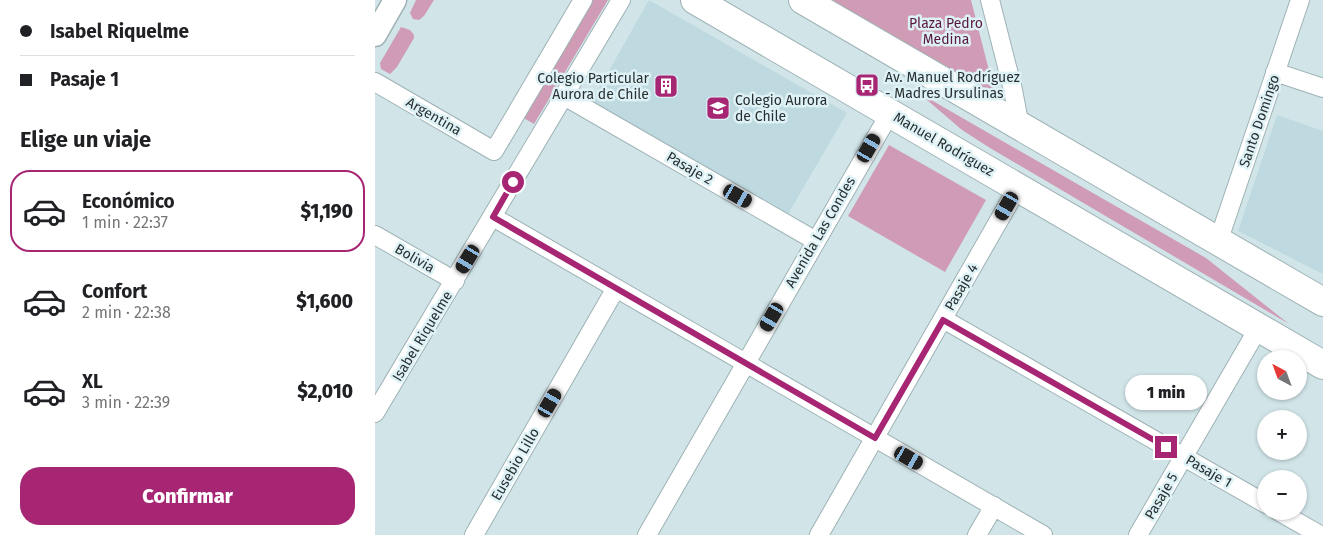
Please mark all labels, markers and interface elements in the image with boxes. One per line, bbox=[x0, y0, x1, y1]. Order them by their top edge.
park label: Plaza Pedro Medina bbox=[909, 15, 983, 48]
text: Isabel Riquelme bbox=[50, 20, 189, 43]
text: Pasaje 1 bbox=[50, 68, 119, 91]
place label: Av. Manuel Rodríguez - Madres Ursulinas bbox=[885, 69, 1020, 102]
place label: Colegio Particular Aurora de Chile bbox=[537, 70, 650, 103]
bus stop icon: Av. Manuel Rodríguez - Madres Ursulinas bbox=[854, 72, 880, 98]
building icon: Colegio Particular Aurora de Chile bbox=[653, 73, 679, 99]
street label: Santo Domingo bbox=[1236, 73, 1283, 170]
place label: Colegio Aurora de Chile bbox=[735, 92, 827, 125]
street label: Argentina bbox=[403, 94, 464, 139]
school or university icon: Colegio Aurora de Chile bbox=[705, 95, 731, 121]
street label: Manuel Rodríguez bbox=[890, 109, 997, 180]
text: Elige un viaje bbox=[20, 126, 151, 153]
car bbox=[855, 131, 882, 165]
street label: Pasaje 2 bbox=[663, 148, 716, 189]
route start bbox=[502, 171, 524, 193]
street label: Avenida Las Condes bbox=[782, 173, 859, 291]
car bbox=[721, 182, 754, 210]
icon: car bbox=[22, 189, 67, 234]
car bbox=[993, 189, 1020, 223]
text: Económico bbox=[82, 190, 175, 213]
text: $1,190 bbox=[300, 200, 353, 223]
text: 1 min · 22:37 bbox=[82, 213, 168, 232]
street label: Bolivia bbox=[392, 240, 438, 277]
car bbox=[453, 242, 482, 276]
street label: Pasaje 4 bbox=[941, 260, 982, 314]
icon: car bbox=[22, 279, 67, 324]
text: Confort bbox=[82, 280, 147, 303]
street label: Isabel Riquelme bbox=[389, 288, 456, 384]
text: $1,600 bbox=[296, 290, 353, 313]
car bbox=[758, 300, 785, 334]
text: 2 min · 22:38 bbox=[82, 303, 171, 322]
north arrow bbox=[1257, 350, 1307, 400]
map controls bbox=[1257, 350, 1307, 520]
icon: car bbox=[22, 369, 67, 414]
text: XL bbox=[82, 370, 103, 393]
callout: 1 min bbox=[1125, 374, 1207, 410]
text: $2,010 bbox=[297, 380, 353, 403]
text: 1 min bbox=[1147, 383, 1185, 402]
car bbox=[536, 386, 563, 420]
text: 3 min · 22:39 bbox=[82, 393, 170, 412]
button: + bbox=[1257, 410, 1307, 460]
street label: Eusebio Lillo bbox=[488, 425, 543, 504]
route end bbox=[1155, 436, 1177, 458]
car bbox=[892, 444, 925, 472]
street label: Pasaje 1 bbox=[1183, 452, 1235, 491]
button: Confirmar bbox=[20, 467, 355, 525]
street label: Pasaje 5 bbox=[1141, 470, 1182, 523]
button: − bbox=[1257, 470, 1307, 520]

